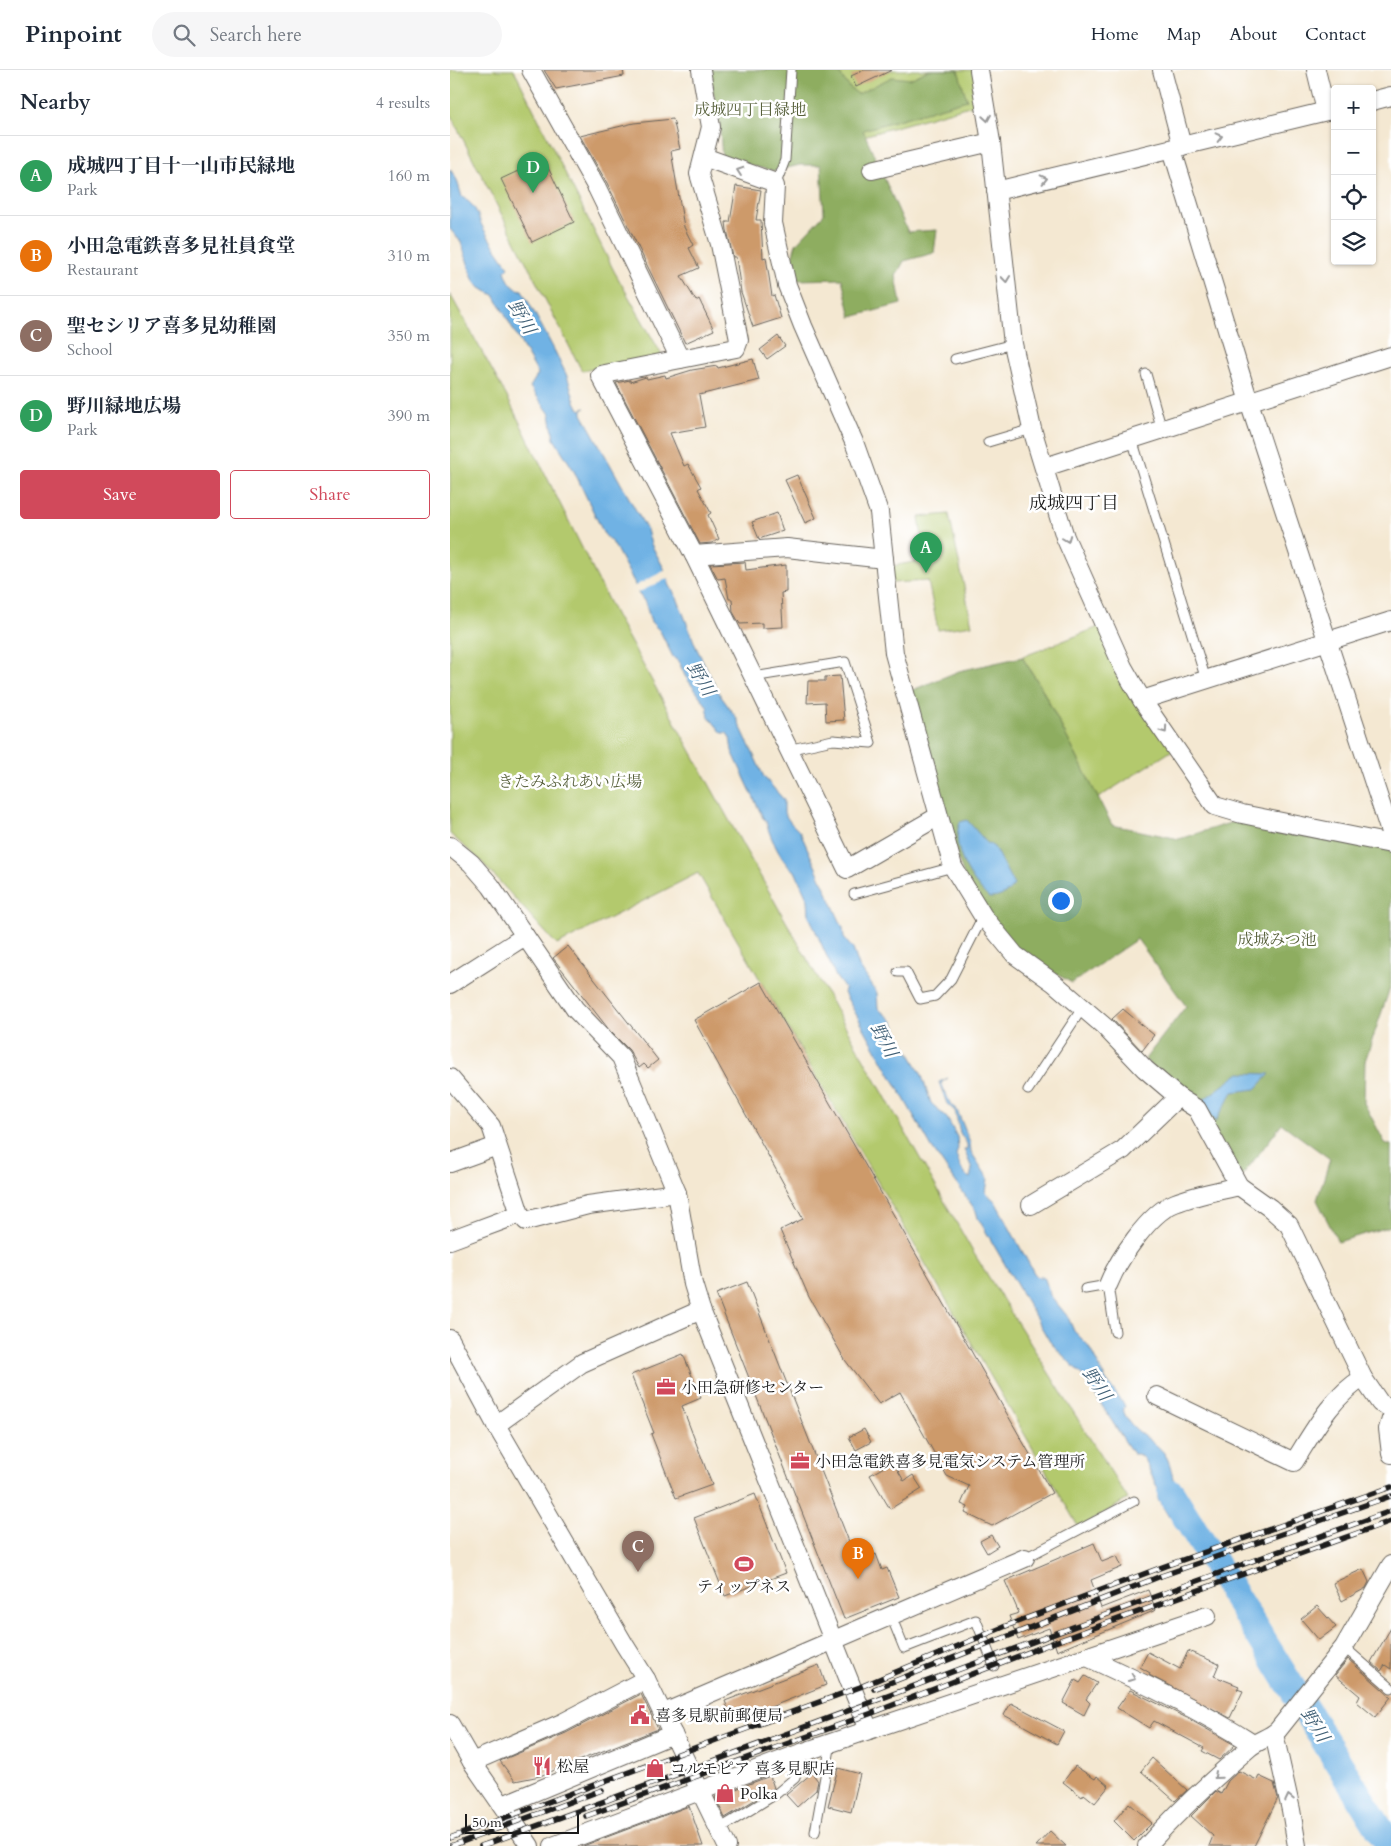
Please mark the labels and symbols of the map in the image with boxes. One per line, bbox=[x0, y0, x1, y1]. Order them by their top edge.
park label: 成城四丁目緑地 bbox=[694, 99, 806, 121]
one-way arrow bbox=[982, 114, 992, 122]
one-way arrow bbox=[1214, 132, 1223, 143]
pin: D bbox=[517, 152, 549, 193]
one-way arrow bbox=[736, 166, 745, 176]
one-way arrow bbox=[1039, 174, 1048, 185]
one-way arrow bbox=[1000, 276, 1011, 284]
water label: 野川 bbox=[502, 295, 542, 341]
district label: 成城四丁目 bbox=[1029, 491, 1119, 516]
pin: A bbox=[910, 532, 942, 573]
one-way arrow bbox=[1061, 534, 1071, 543]
water label: 野川 bbox=[681, 657, 722, 703]
one-way arrow bbox=[1158, 725, 1167, 734]
park label: きたみふれあい広場 bbox=[498, 771, 642, 793]
your location bbox=[1048, 888, 1074, 914]
park label: 成城みつ池 bbox=[1237, 929, 1317, 951]
water label: 野川 bbox=[864, 1018, 904, 1064]
water label: 野川 bbox=[1076, 1362, 1118, 1408]
office icon: 小田急研修センター bbox=[655, 1376, 677, 1398]
place label: 小田急研修センター bbox=[681, 1377, 824, 1399]
office icon: 小田急電鉄喜多見電気システム管理所 bbox=[789, 1450, 811, 1472]
place label: 小田急電鉄喜多見電気システム管理所 bbox=[815, 1451, 1085, 1473]
pin: C bbox=[622, 1531, 654, 1572]
pin: B bbox=[842, 1538, 874, 1579]
sports icon: ティップネス bbox=[733, 1553, 755, 1575]
place label: ティップネス bbox=[697, 1576, 791, 1598]
one-way arrow bbox=[1127, 1671, 1136, 1682]
water label: 野川 bbox=[1294, 1703, 1336, 1749]
public building icon: 喜多見駅前郵便局 bbox=[629, 1704, 651, 1726]
place label: 喜多見駅前郵便局 bbox=[655, 1705, 783, 1727]
restaurant icon: 松屋 bbox=[531, 1755, 553, 1777]
place label: 松屋 bbox=[557, 1756, 589, 1778]
shop icon: コルモピア 喜多見駅店 bbox=[644, 1757, 666, 1779]
place label: コルモピア 喜多見駅店 bbox=[670, 1758, 834, 1780]
one-way arrow bbox=[1213, 1770, 1222, 1779]
shop icon: Polka bbox=[714, 1782, 736, 1804]
place label: Polka bbox=[740, 1783, 778, 1805]
one-way arrow bbox=[1284, 1793, 1295, 1802]
scale bar bbox=[465, 1811, 579, 1834]

